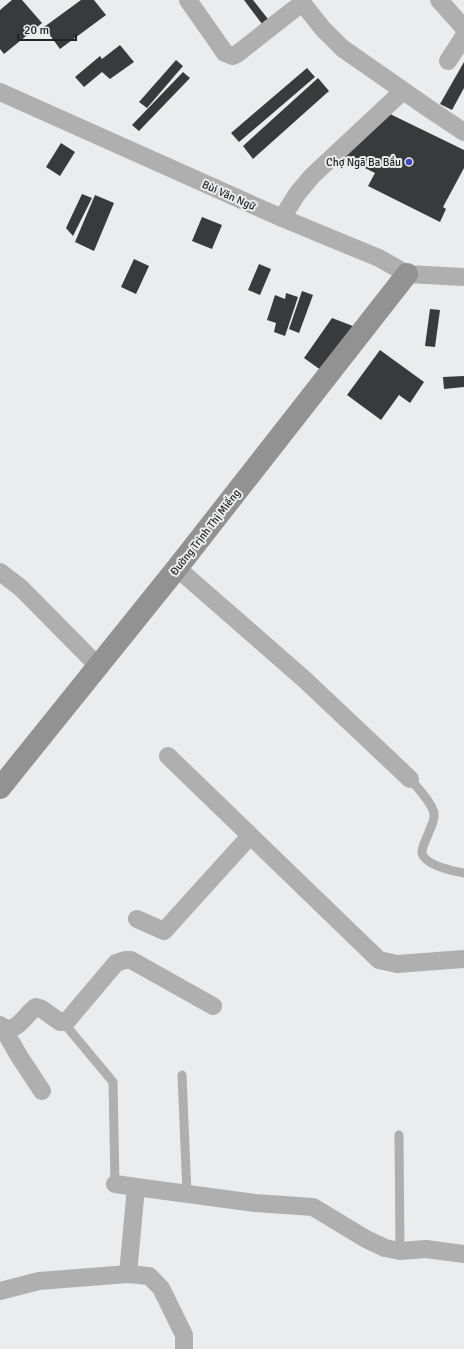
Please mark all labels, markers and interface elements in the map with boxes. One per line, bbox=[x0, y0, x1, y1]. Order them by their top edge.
scale bar bbox=[18, 16, 76, 42]
text: 20 m bbox=[24, 23, 49, 38]
place label: Chợ Ngã Ba Bầu bbox=[326, 155, 401, 169]
marker: Chợ Ngã Ba Bầu bbox=[404, 157, 414, 167]
street label: Bùi Văn Ngữ bbox=[200, 178, 258, 213]
street label: Đường Trịnh Thị Miếng bbox=[167, 486, 243, 578]

